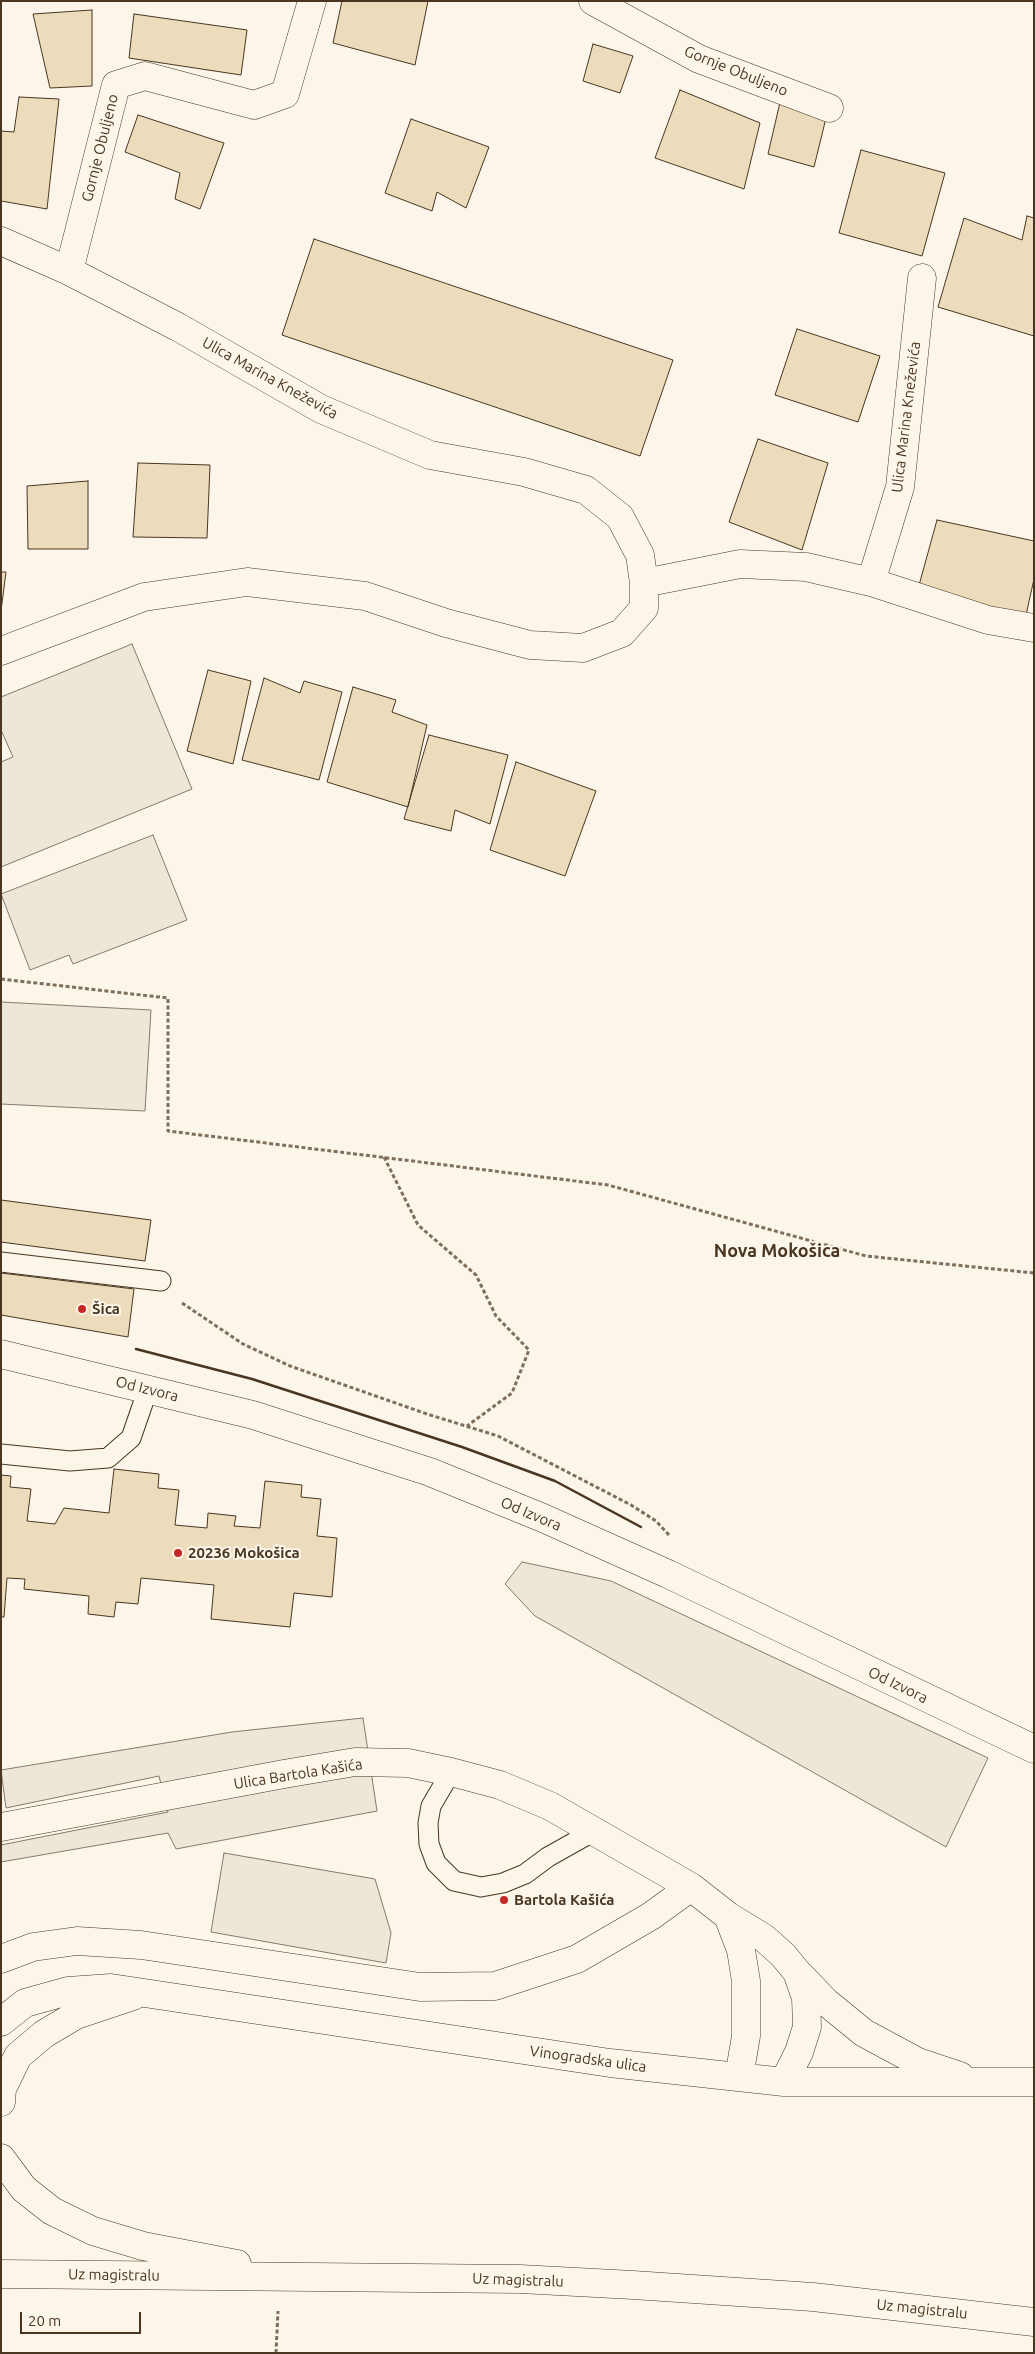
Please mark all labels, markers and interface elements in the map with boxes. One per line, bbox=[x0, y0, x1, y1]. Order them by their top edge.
street label: Gornje Obuljeno bbox=[681, 42, 791, 100]
street label: Gornje Obuljeno bbox=[78, 92, 122, 204]
street label: Ulica Marina Kneževića bbox=[199, 333, 341, 423]
street label: Ulica Marina Kneževića bbox=[888, 340, 924, 494]
district label: Nova Mokošica bbox=[714, 1240, 840, 1262]
place label: Šica bbox=[92, 1300, 120, 1318]
marker: Šica bbox=[76, 1303, 88, 1315]
street label: Od Izvora bbox=[114, 1373, 180, 1405]
street label: Od Izvora bbox=[498, 1493, 564, 1535]
place label: 20236 Mokošica bbox=[188, 1544, 300, 1562]
marker: 20236 Mokošica bbox=[172, 1547, 184, 1559]
street label: Od Izvora bbox=[865, 1663, 931, 1707]
street label: Ulica Bartola Kašića bbox=[232, 1755, 364, 1793]
place label: Bartola Kašića bbox=[514, 1891, 614, 1909]
marker: Bartola Kašića bbox=[498, 1894, 510, 1906]
street label: Vinogradska ulica bbox=[528, 2042, 648, 2076]
street label: Uz magistralu bbox=[68, 2265, 160, 2285]
street label: Uz magistralu bbox=[472, 2269, 564, 2291]
street label: Uz magistralu bbox=[875, 2295, 969, 2323]
scale bar bbox=[22, 2302, 144, 2334]
text: 20 m bbox=[28, 2312, 61, 2329]

